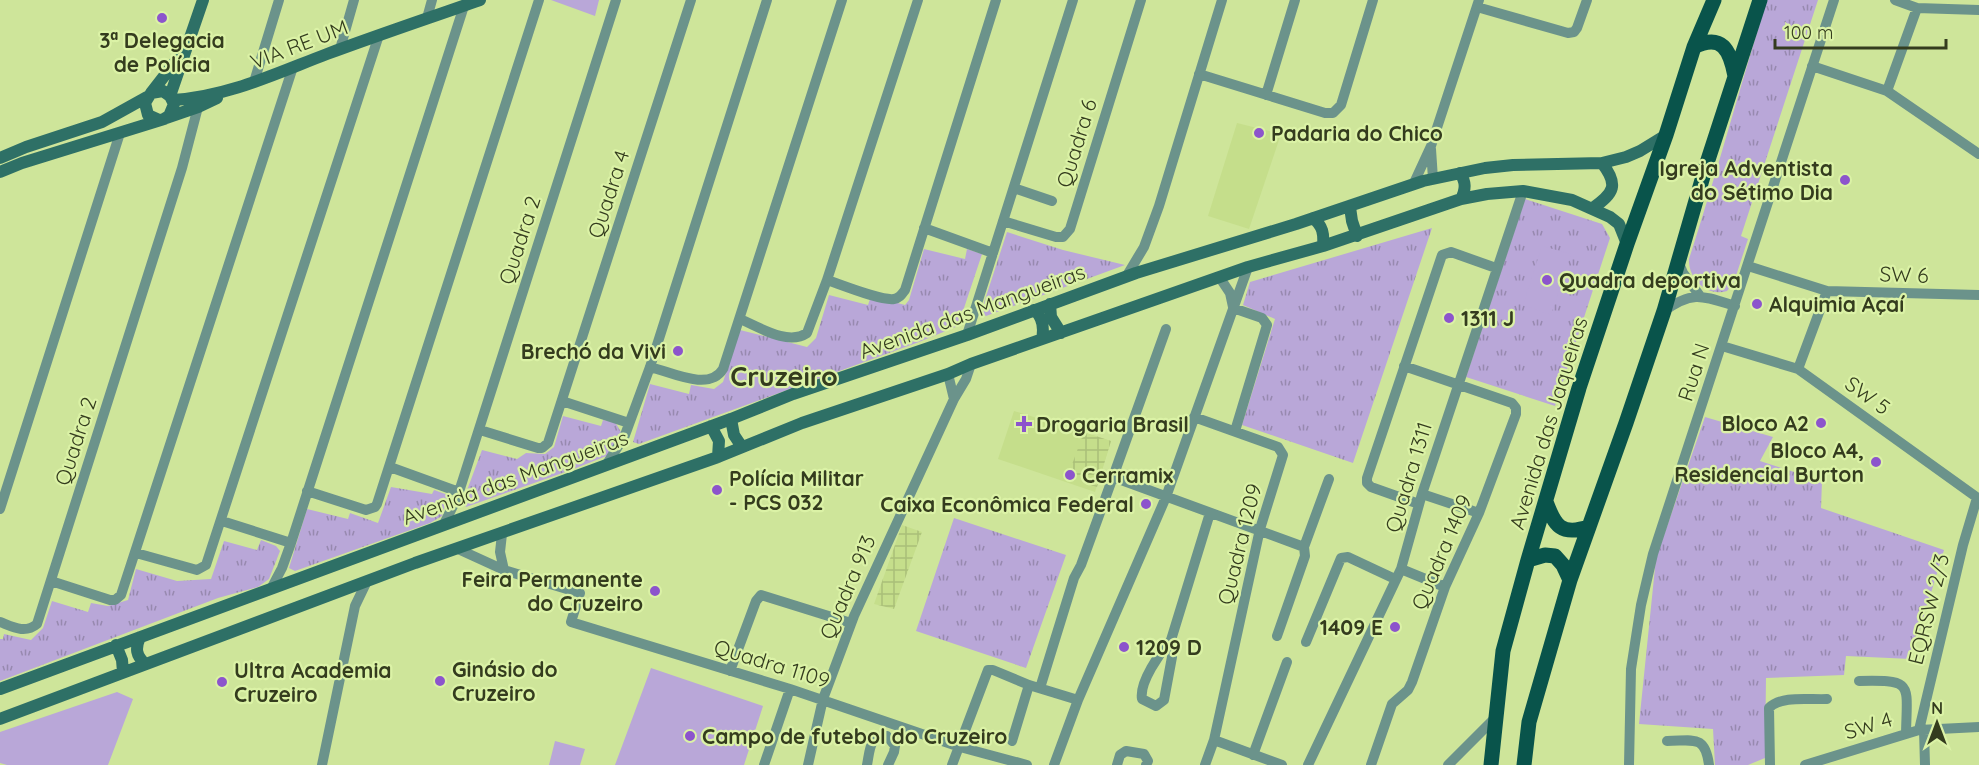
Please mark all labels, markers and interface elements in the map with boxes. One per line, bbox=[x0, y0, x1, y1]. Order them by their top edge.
marker: 3ª Delegacia de Polícia bbox=[155, 11, 169, 25]
scale bar bbox=[1775, 12, 1946, 50]
street label: VIA RE UM bbox=[246, 13, 352, 75]
text: 100 m bbox=[1784, 21, 1833, 44]
place label: 3ª Delegacia de Polícia bbox=[99, 27, 225, 77]
street label: Quadra 6 bbox=[1050, 96, 1102, 190]
place label: Padaria do Chico bbox=[1271, 120, 1443, 146]
marker: Padaria do Chico bbox=[1252, 126, 1266, 140]
street label: Quadra 4 bbox=[582, 147, 634, 241]
place label: Igreja Adventista do Sétimo Dia bbox=[1659, 155, 1833, 205]
marker: Igreja Adventista do Sétimo Dia bbox=[1838, 173, 1852, 187]
street label: Quadra 2 bbox=[492, 192, 546, 288]
street label: Avenida das Mangueiras bbox=[855, 258, 1089, 364]
street label: SW 6 bbox=[1879, 260, 1929, 288]
place label: Quadra deportiva bbox=[1559, 267, 1741, 293]
marker: Quadra deportiva bbox=[1540, 273, 1554, 287]
place label: Alquimia Açaí bbox=[1769, 291, 1905, 317]
marker: Alquimia Açaí bbox=[1750, 297, 1764, 311]
place label: 1311 J bbox=[1461, 305, 1514, 331]
marker: 1311 J bbox=[1442, 311, 1456, 325]
street label: Avenida das Jaqueiras bbox=[1503, 314, 1593, 532]
place label: Brechó da Vivi bbox=[521, 338, 666, 364]
street label: Rua N bbox=[1671, 340, 1715, 404]
marker: Brechó da Vivi bbox=[671, 344, 685, 358]
district label: Cruzeiro bbox=[730, 359, 838, 393]
street label: SW 5 bbox=[1840, 370, 1896, 420]
street label: Quadra 2 bbox=[48, 393, 102, 489]
place label: Bloco A2 bbox=[1721, 410, 1809, 436]
place label: Drogaria Brasil bbox=[1036, 411, 1189, 437]
marker: Bloco A2 bbox=[1814, 416, 1828, 430]
marker: Drogaria Brasil bbox=[1017, 417, 1031, 431]
street label: Quadra 1311 bbox=[1379, 419, 1437, 535]
street label: Avenida das Mangueiras bbox=[398, 424, 632, 530]
place label: Bloco A4, Residencial Burton bbox=[1674, 437, 1864, 487]
marker: Bloco A4, Residencial Burton bbox=[1869, 455, 1883, 469]
place label: Cerramix bbox=[1082, 462, 1173, 488]
place label: Polícia Militar - PCS 032 bbox=[729, 465, 864, 515]
marker: Cerramix bbox=[1063, 468, 1077, 482]
street label: Quadra 1209 bbox=[1211, 481, 1267, 607]
marker: Polícia Militar - PCS 032 bbox=[710, 483, 724, 497]
street label: Quadra 1409 bbox=[1405, 490, 1477, 614]
place label: Caixa Econômica Federal bbox=[880, 491, 1134, 517]
marker: Caixa Econômica Federal bbox=[1139, 497, 1153, 511]
street label: Quadra 913 bbox=[813, 531, 881, 643]
street label: EQRSW 2/3 bbox=[1902, 551, 1954, 667]
place label: Feira Permanente do Cruzeiro bbox=[461, 566, 643, 616]
marker: Feira Permanente do Cruzeiro bbox=[648, 584, 662, 598]
place label: 1409 E bbox=[1320, 614, 1383, 640]
marker: 1409 E bbox=[1388, 620, 1402, 634]
street label: Quadra 1109 bbox=[711, 633, 833, 693]
place label: 1209 D bbox=[1136, 634, 1202, 660]
marker: 1209 D bbox=[1117, 640, 1131, 654]
place label: Ginásio do Cruzeiro bbox=[452, 656, 558, 706]
place label: Ultra Academia Cruzeiro bbox=[234, 657, 392, 707]
marker: Ginásio do Cruzeiro bbox=[433, 674, 447, 688]
marker: Ultra Academia Cruzeiro bbox=[215, 675, 229, 689]
north arrow bbox=[1907, 693, 1967, 753]
text: N bbox=[1931, 698, 1943, 718]
street label: SW 4 bbox=[1841, 705, 1895, 745]
place label: Campo de futebol do Cruzeiro bbox=[702, 723, 1007, 749]
marker: Campo de futebol do Cruzeiro bbox=[683, 729, 697, 743]

